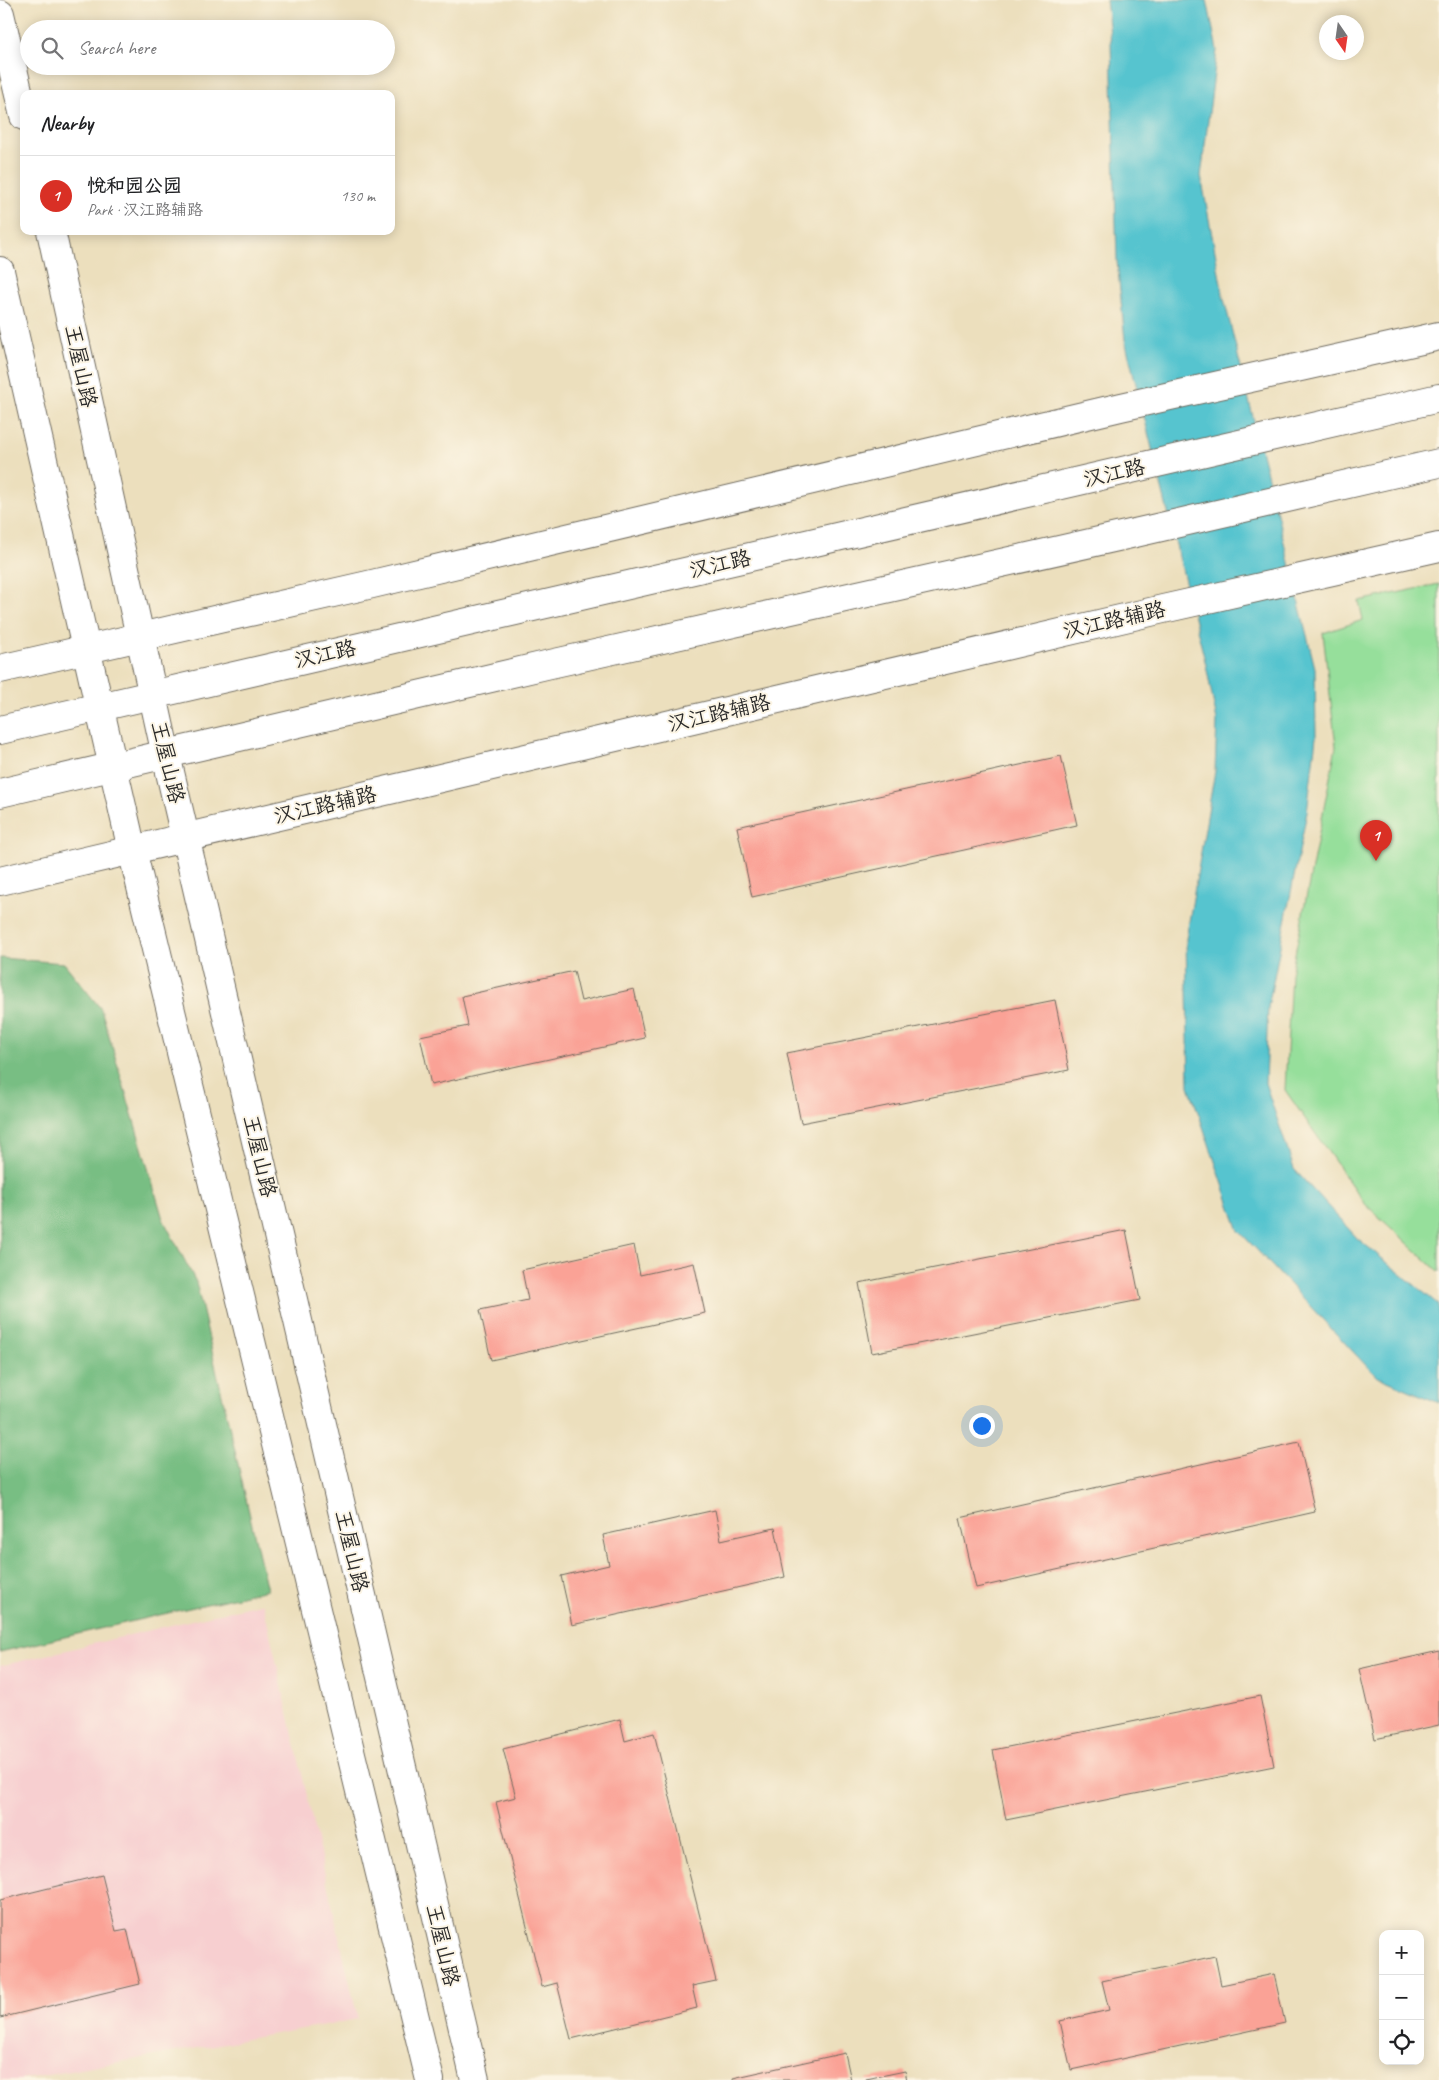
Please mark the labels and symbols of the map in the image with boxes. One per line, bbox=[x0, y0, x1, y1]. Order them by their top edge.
north arrow bbox=[1319, 15, 1364, 60]
street label: 王屋山路 bbox=[60, 322, 102, 410]
street label: 汉江路 bbox=[1080, 453, 1148, 493]
street label: 汉江路 bbox=[686, 544, 754, 584]
street label: 汉江路辅路 bbox=[1060, 596, 1168, 644]
street label: 汉江路 bbox=[291, 634, 359, 674]
street label: 汉江路辅路 bbox=[665, 689, 773, 737]
street label: 王屋山路 bbox=[146, 718, 190, 806]
street label: 汉江路辅路 bbox=[271, 781, 379, 829]
pin: 1 bbox=[1360, 820, 1392, 861]
street label: 王屋山路 bbox=[238, 1112, 282, 1200]
your location bbox=[969, 1413, 995, 1439]
street label: 王屋山路 bbox=[330, 1507, 374, 1595]
street label: 王屋山路 bbox=[421, 1901, 465, 1989]

